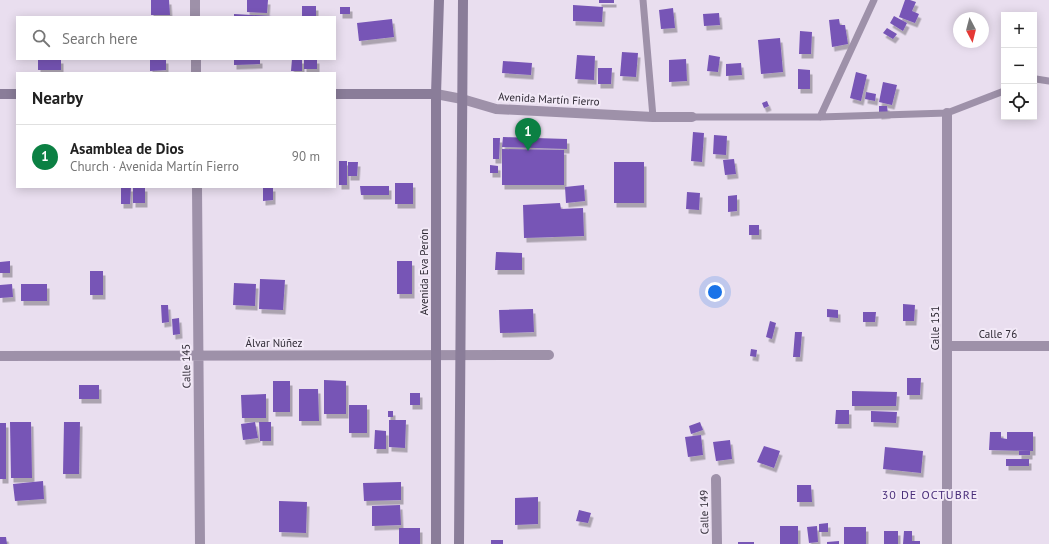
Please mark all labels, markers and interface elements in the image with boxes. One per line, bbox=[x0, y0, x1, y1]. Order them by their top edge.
north arrow bbox=[953, 12, 989, 48]
map controls bbox=[1001, 12, 1037, 120]
button: + bbox=[1001, 12, 1037, 48]
search box bbox=[16, 16, 336, 60]
icon: search bbox=[30, 27, 52, 49]
text: Search here bbox=[62, 29, 138, 48]
button: − bbox=[1001, 48, 1037, 84]
button: locate bbox=[1001, 84, 1037, 120]
text: Nearby bbox=[32, 87, 83, 109]
street label: Avenida Martín Fierro bbox=[498, 89, 600, 109]
pin: 1 bbox=[515, 118, 541, 151]
text: Asamblea de Dios bbox=[70, 139, 184, 158]
text: 1 bbox=[41, 148, 49, 165]
text: 90 m bbox=[292, 148, 320, 165]
text: Church · Avenida Martín Fierro bbox=[70, 158, 239, 175]
street label: Avenida Eva Perón bbox=[417, 229, 431, 315]
your location bbox=[705, 282, 725, 302]
street label: Calle 151 bbox=[928, 306, 942, 350]
street label: Calle 76 bbox=[979, 327, 1017, 341]
street label: Álvar Núñez bbox=[246, 336, 302, 350]
street label: Calle 145 bbox=[179, 344, 193, 388]
district label: 30 DE OCTUBRE bbox=[882, 487, 978, 502]
street label: Calle 149 bbox=[697, 490, 711, 534]

